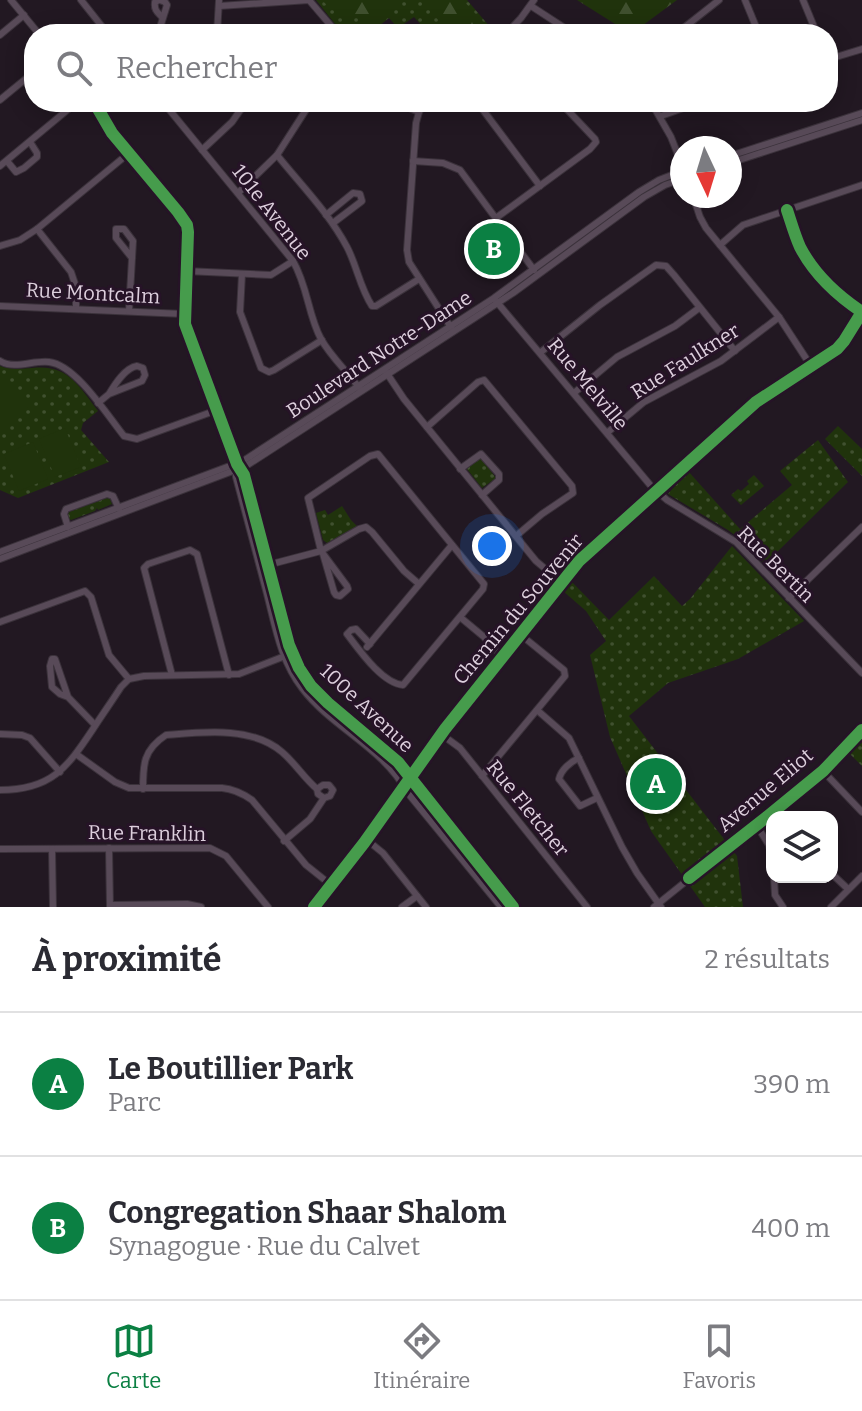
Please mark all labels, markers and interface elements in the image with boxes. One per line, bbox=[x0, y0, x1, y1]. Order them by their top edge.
search box bbox=[24, 24, 838, 112]
icon: search bbox=[52, 46, 96, 90]
text: Rechercher bbox=[116, 50, 277, 86]
north arrow bbox=[670, 136, 742, 208]
street label: 101e Avenue bbox=[227, 160, 317, 264]
pin: B bbox=[468, 219, 520, 279]
street label: Rue Montcalm bbox=[25, 277, 161, 309]
street label: Boulevard Notre-Dame bbox=[282, 285, 476, 423]
street label: Rue Faulkner bbox=[626, 318, 744, 404]
street label: Rue Melville bbox=[543, 333, 633, 435]
street label: Rue Bertin bbox=[733, 521, 820, 608]
your location bbox=[472, 526, 512, 566]
street label: Chemin du Souvenir bbox=[448, 529, 588, 689]
street label: 100e Avenue bbox=[315, 659, 419, 757]
street label: Avenue Eliot bbox=[712, 743, 818, 837]
pin: A bbox=[630, 754, 682, 814]
street label: Rue Fletcher bbox=[482, 755, 574, 861]
map controls bbox=[766, 811, 838, 883]
button: layers bbox=[766, 811, 838, 883]
street label: Rue Franklin bbox=[88, 820, 207, 846]
text: À proximité bbox=[32, 939, 222, 980]
text: 2 résultats bbox=[705, 944, 830, 975]
text: Le Boutillier Park bbox=[108, 1051, 353, 1087]
text: A bbox=[49, 1069, 67, 1100]
text: 390 m bbox=[753, 1069, 830, 1100]
text: Parc bbox=[108, 1087, 161, 1118]
text: Congregation Shaar Shalom bbox=[108, 1195, 506, 1231]
text: B bbox=[50, 1213, 66, 1244]
text: 400 m bbox=[751, 1213, 830, 1244]
text: Synagogue · Rue du Calvet bbox=[108, 1231, 420, 1262]
tab: Carte bbox=[106, 1319, 161, 1394]
tab: Itinéraire bbox=[373, 1319, 470, 1394]
tab: Favoris bbox=[682, 1319, 756, 1394]

